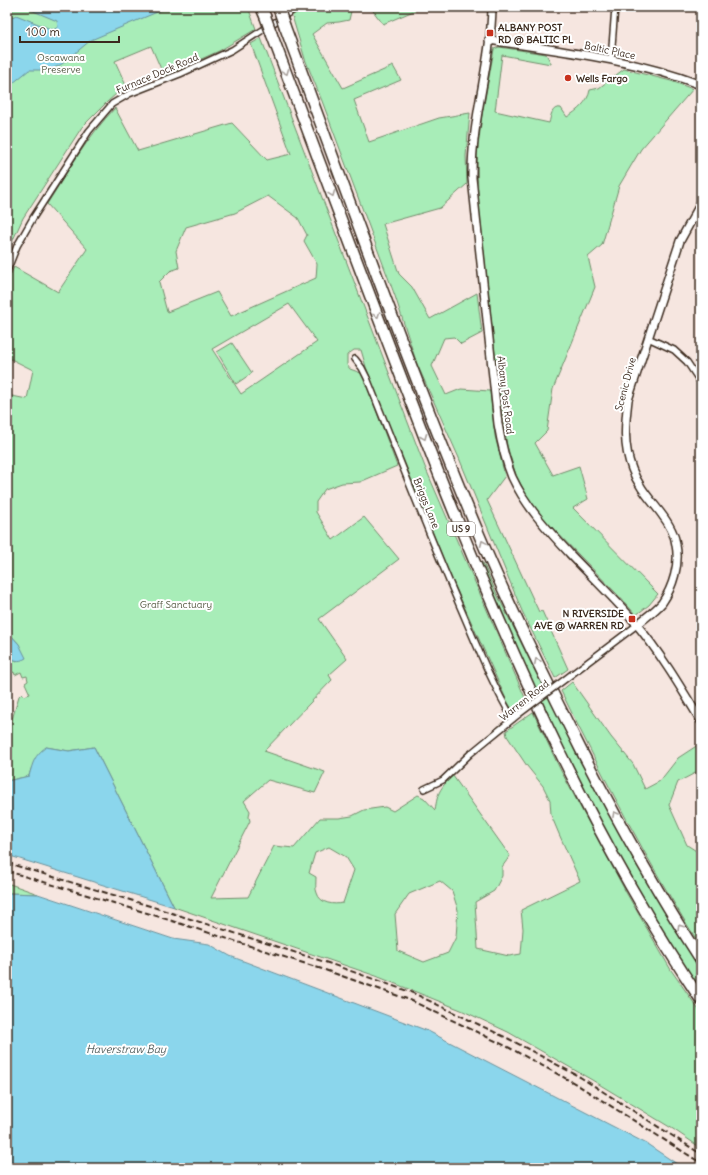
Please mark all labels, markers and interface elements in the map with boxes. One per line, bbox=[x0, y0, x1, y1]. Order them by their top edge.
scale bar bbox=[20, 18, 119, 44]
place label: ALBANY POST RD @ BALTIC PL bbox=[498, 21, 574, 46]
text: 100 m bbox=[26, 24, 60, 39]
marker: ALBANY POST RD @ BALTIC PL bbox=[485, 28, 495, 38]
street label: Baltic Place bbox=[583, 39, 637, 62]
street label: Furnace Dock Road bbox=[114, 50, 200, 97]
park label: Oscawana Preserve bbox=[37, 51, 85, 76]
one-way arrow bbox=[282, 68, 290, 75]
place label: Wells Fargo bbox=[576, 72, 628, 85]
marker: Wells Fargo bbox=[563, 73, 573, 83]
one-way arrow bbox=[327, 190, 335, 197]
one-way arrow bbox=[373, 312, 381, 319]
street label: Albany Post Road bbox=[494, 355, 517, 435]
street label: Scenic Drive bbox=[612, 356, 639, 412]
one-way arrow bbox=[419, 432, 427, 440]
street label: Briggs Lane bbox=[411, 476, 443, 530]
road number: US 9 bbox=[447, 522, 475, 536]
one-way arrow bbox=[480, 539, 488, 547]
park label: Graff Sanctuary bbox=[140, 598, 212, 611]
place label: N RIVERSIDE AVE @ WARREN RD bbox=[534, 607, 624, 632]
marker: N RIVERSIDE AVE @ WARREN RD bbox=[627, 614, 637, 624]
one-way arrow bbox=[534, 658, 542, 665]
street label: Warren Road bbox=[497, 677, 552, 724]
one-way arrow bbox=[612, 811, 620, 818]
one-way arrow bbox=[677, 924, 685, 931]
water label: Haverstraw Bay bbox=[86, 1042, 167, 1056]

